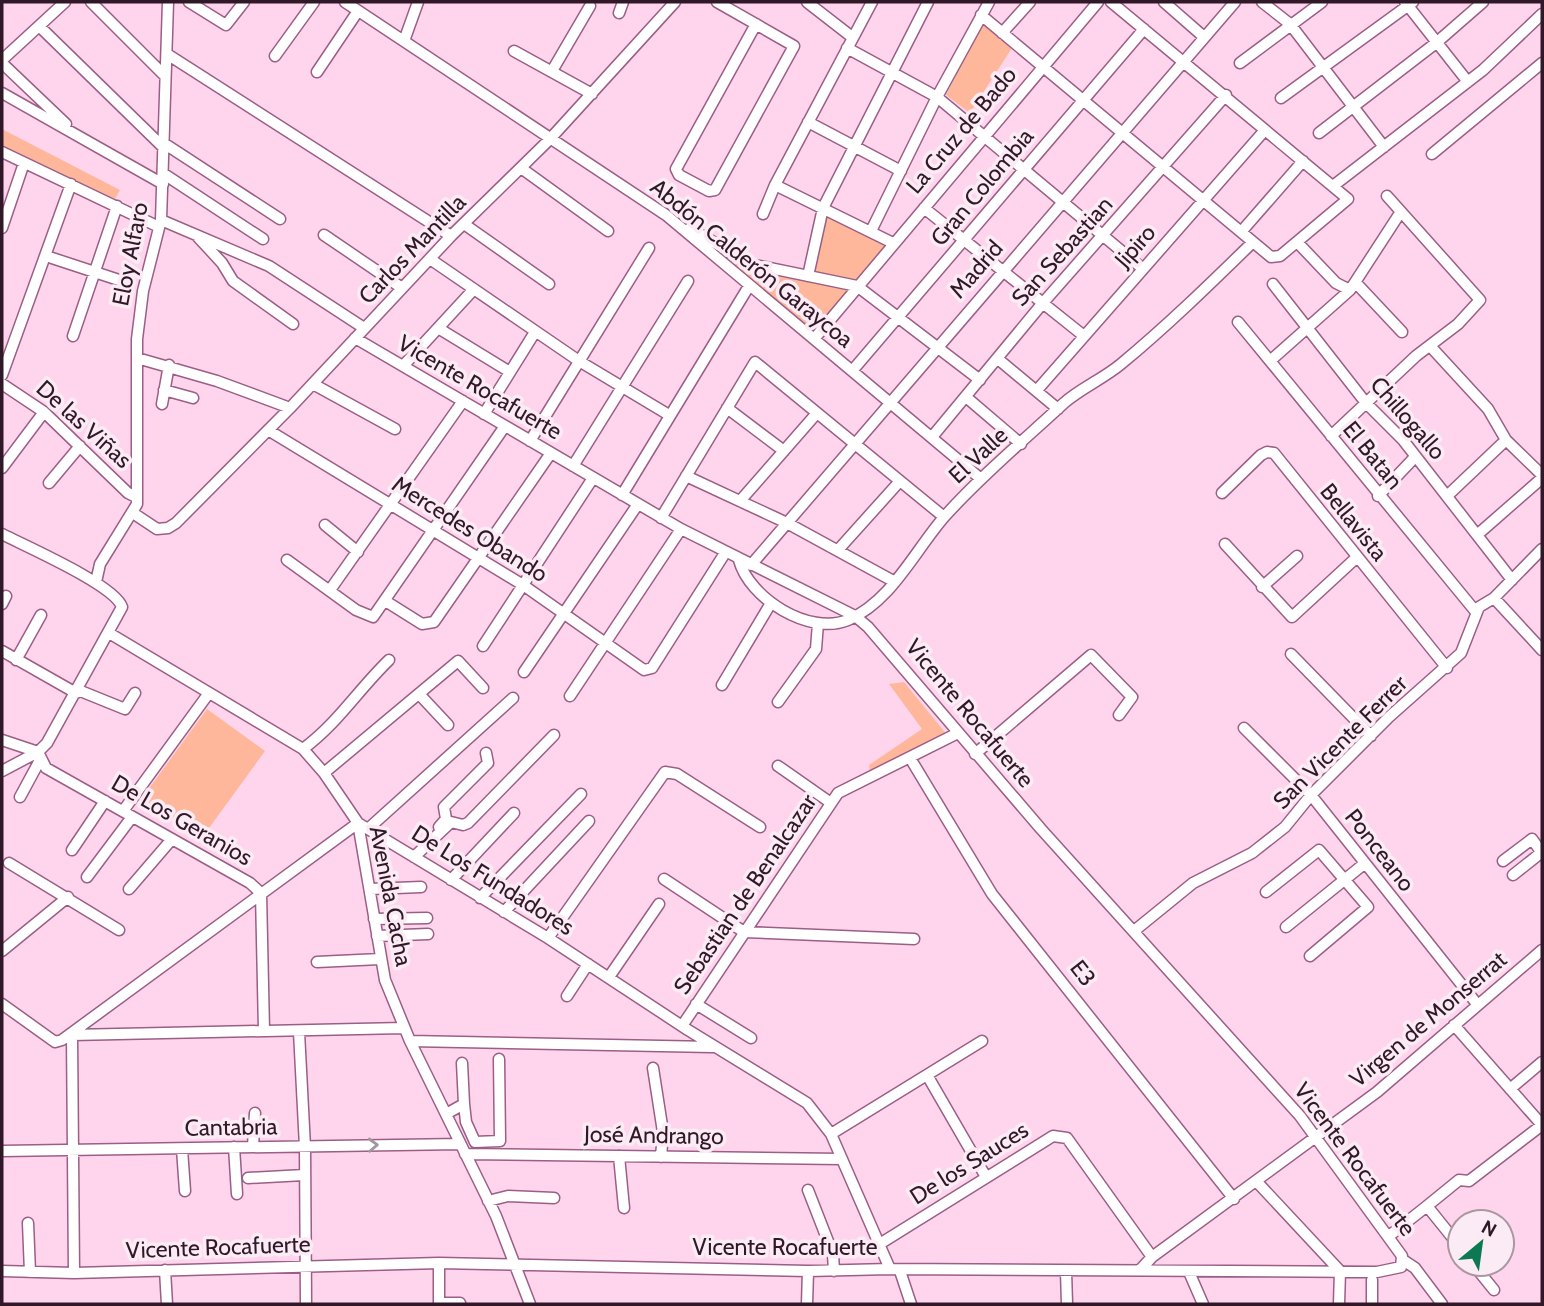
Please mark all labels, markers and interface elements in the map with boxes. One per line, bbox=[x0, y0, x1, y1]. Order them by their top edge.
street label: La Cruz de Bado bbox=[900, 61, 1022, 199]
street label: Gran Colombia bbox=[925, 123, 1039, 251]
street label: Abdón Calderón Garaycoa bbox=[645, 173, 859, 353]
street label: Carlos Mantilla bbox=[353, 188, 471, 310]
street label: San Sebastian bbox=[1006, 191, 1118, 311]
street label: Eloy Alfaro bbox=[106, 200, 154, 308]
street label: Jipiro bbox=[1108, 219, 1161, 274]
street label: Madrid bbox=[943, 234, 1009, 304]
street label: Vicente Rocafuerte bbox=[393, 329, 567, 445]
street label: Chillogallo bbox=[1364, 371, 1452, 465]
street label: De las Viñas bbox=[31, 374, 137, 474]
street label: El Batan bbox=[1337, 415, 1409, 495]
street label: El Valle bbox=[943, 421, 1013, 489]
street label: Mercedes Obando bbox=[387, 470, 553, 588]
street label: Bellavista bbox=[1314, 478, 1394, 566]
street label: Vicente Rocafuerte bbox=[900, 633, 1040, 793]
street label: San Vicente Ferrer bbox=[1267, 669, 1413, 815]
street label: De Los Geranios bbox=[107, 769, 257, 871]
street label: Sebastian de Benalcazar bbox=[668, 788, 823, 999]
street label: Ponceano bbox=[1339, 803, 1421, 897]
street label: De Los Fundadores bbox=[407, 819, 579, 941]
street label: Avenida Cacha bbox=[364, 824, 418, 968]
street label: Virgen de Monserrat bbox=[1344, 945, 1512, 1093]
street label: E3 bbox=[1064, 954, 1102, 992]
street label: Vicente Rocafuerte bbox=[1288, 1077, 1422, 1241]
street label: Cantabria bbox=[184, 1112, 278, 1142]
street label: De los Sauces bbox=[905, 1116, 1033, 1210]
street label: José Andrango bbox=[583, 1120, 724, 1150]
one-way arrow bbox=[368, 1137, 379, 1153]
north arrow bbox=[1446, 1208, 1516, 1278]
text: N bbox=[1478, 1215, 1500, 1242]
street label: Vicente Rocafuerte bbox=[125, 1230, 311, 1264]
street label: Vicente Rocafuerte bbox=[693, 1233, 878, 1261]

